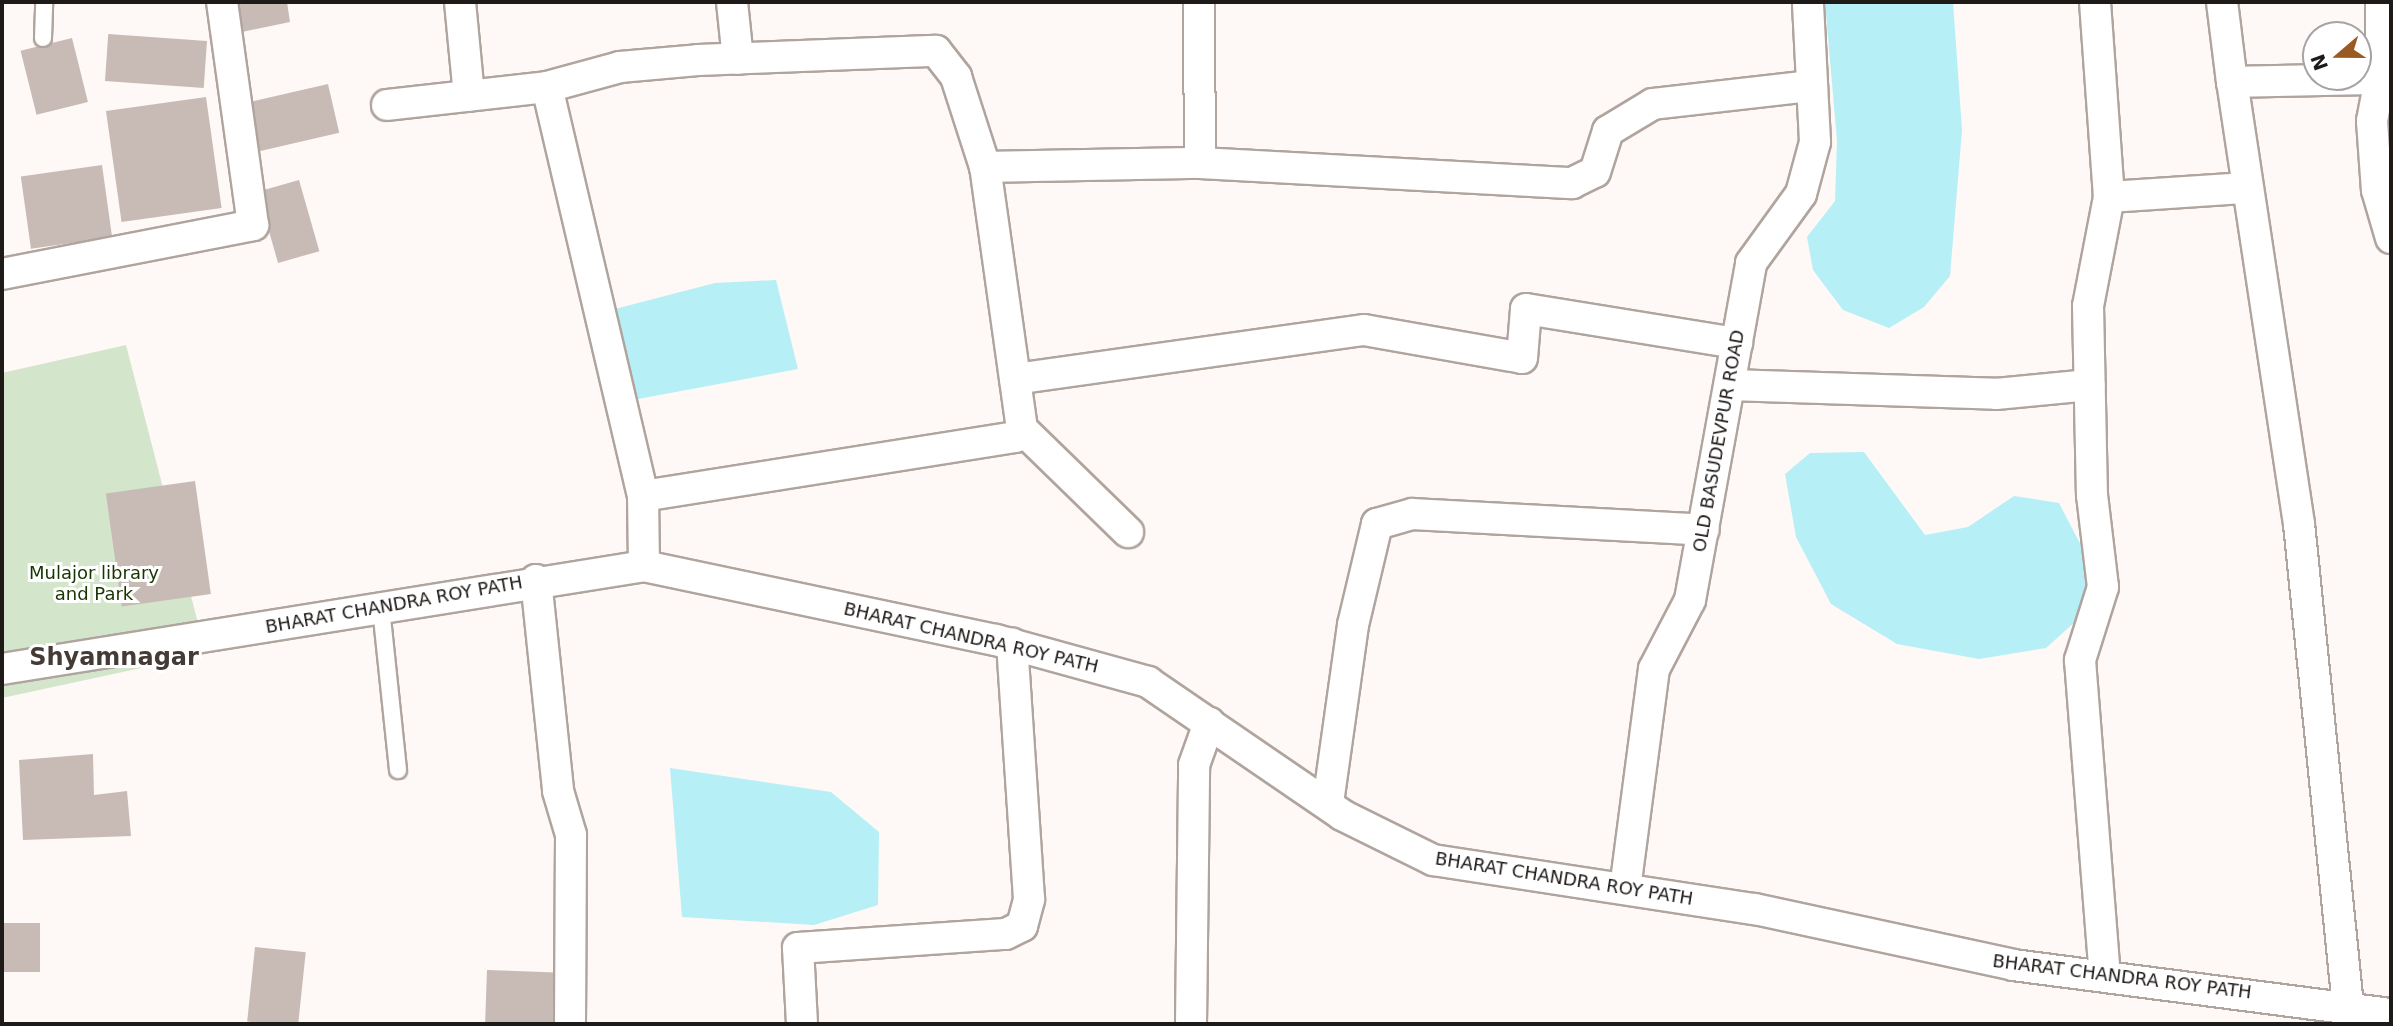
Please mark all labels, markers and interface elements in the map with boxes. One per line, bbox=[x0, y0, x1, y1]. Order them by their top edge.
north arrow bbox=[2302, 21, 2372, 91]
text: N bbox=[2306, 51, 2332, 74]
street label: OLD BASUDEVPUR ROAD bbox=[1689, 328, 1749, 554]
park label: Mulajor library and Park bbox=[29, 563, 159, 606]
street label: BHARAT CHANDRA ROY PATH bbox=[264, 572, 524, 638]
street label: BHARAT CHANDRA ROY PATH bbox=[842, 598, 1100, 678]
district label: Shyamnagar bbox=[29, 644, 199, 672]
street label: BHARAT CHANDRA ROY PATH bbox=[1434, 848, 1694, 910]
street label: BHARAT CHANDRA ROY PATH bbox=[1991, 950, 2253, 1004]

